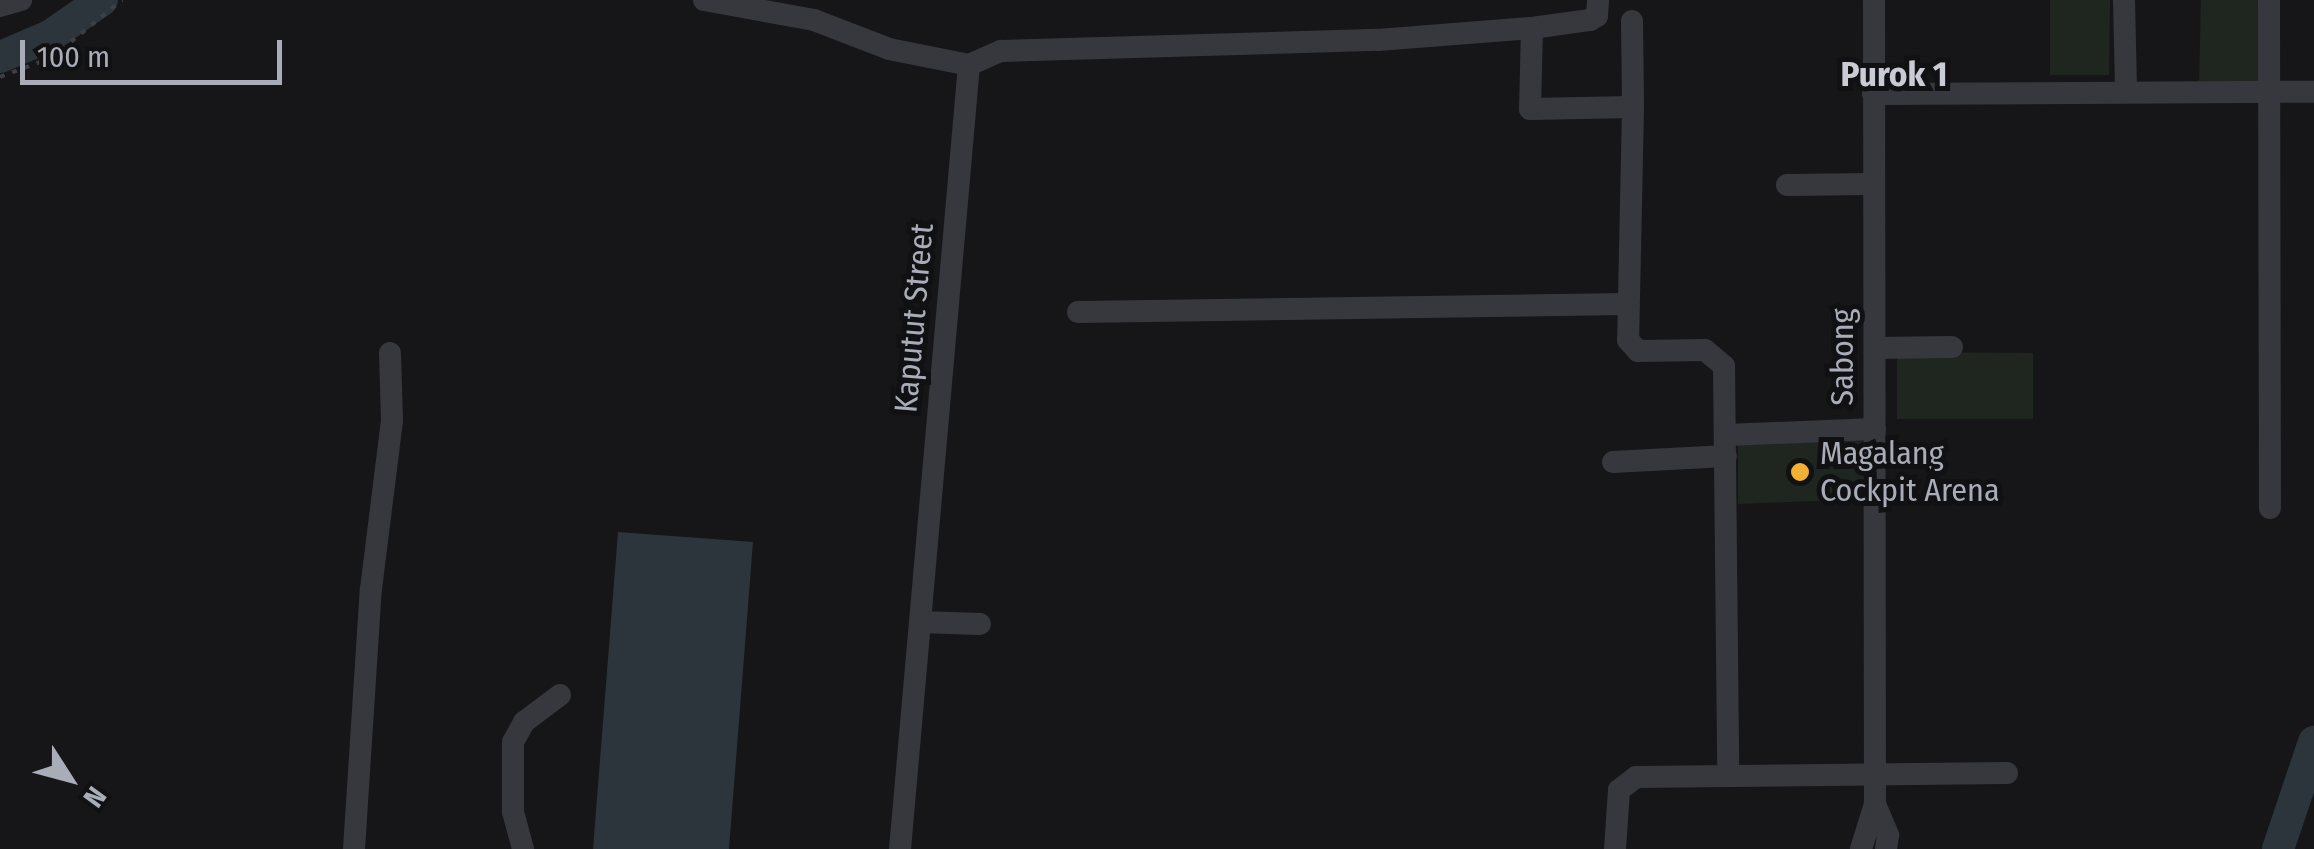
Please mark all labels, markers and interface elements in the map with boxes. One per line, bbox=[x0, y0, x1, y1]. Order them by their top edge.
scale bar bbox=[25, 20, 288, 82]
text: 100 m bbox=[37, 39, 110, 75]
district label: Purok 1 bbox=[1841, 53, 1947, 95]
street label: Kaputut Street bbox=[887, 222, 941, 414]
street label: Sabong bbox=[1823, 308, 1861, 406]
place label: Magalang Cockpit Arena bbox=[1820, 435, 2000, 510]
marker: Magalang Cockpit Arena bbox=[1789, 461, 1811, 483]
north arrow bbox=[20, 729, 120, 829]
text: N bbox=[76, 780, 113, 813]

